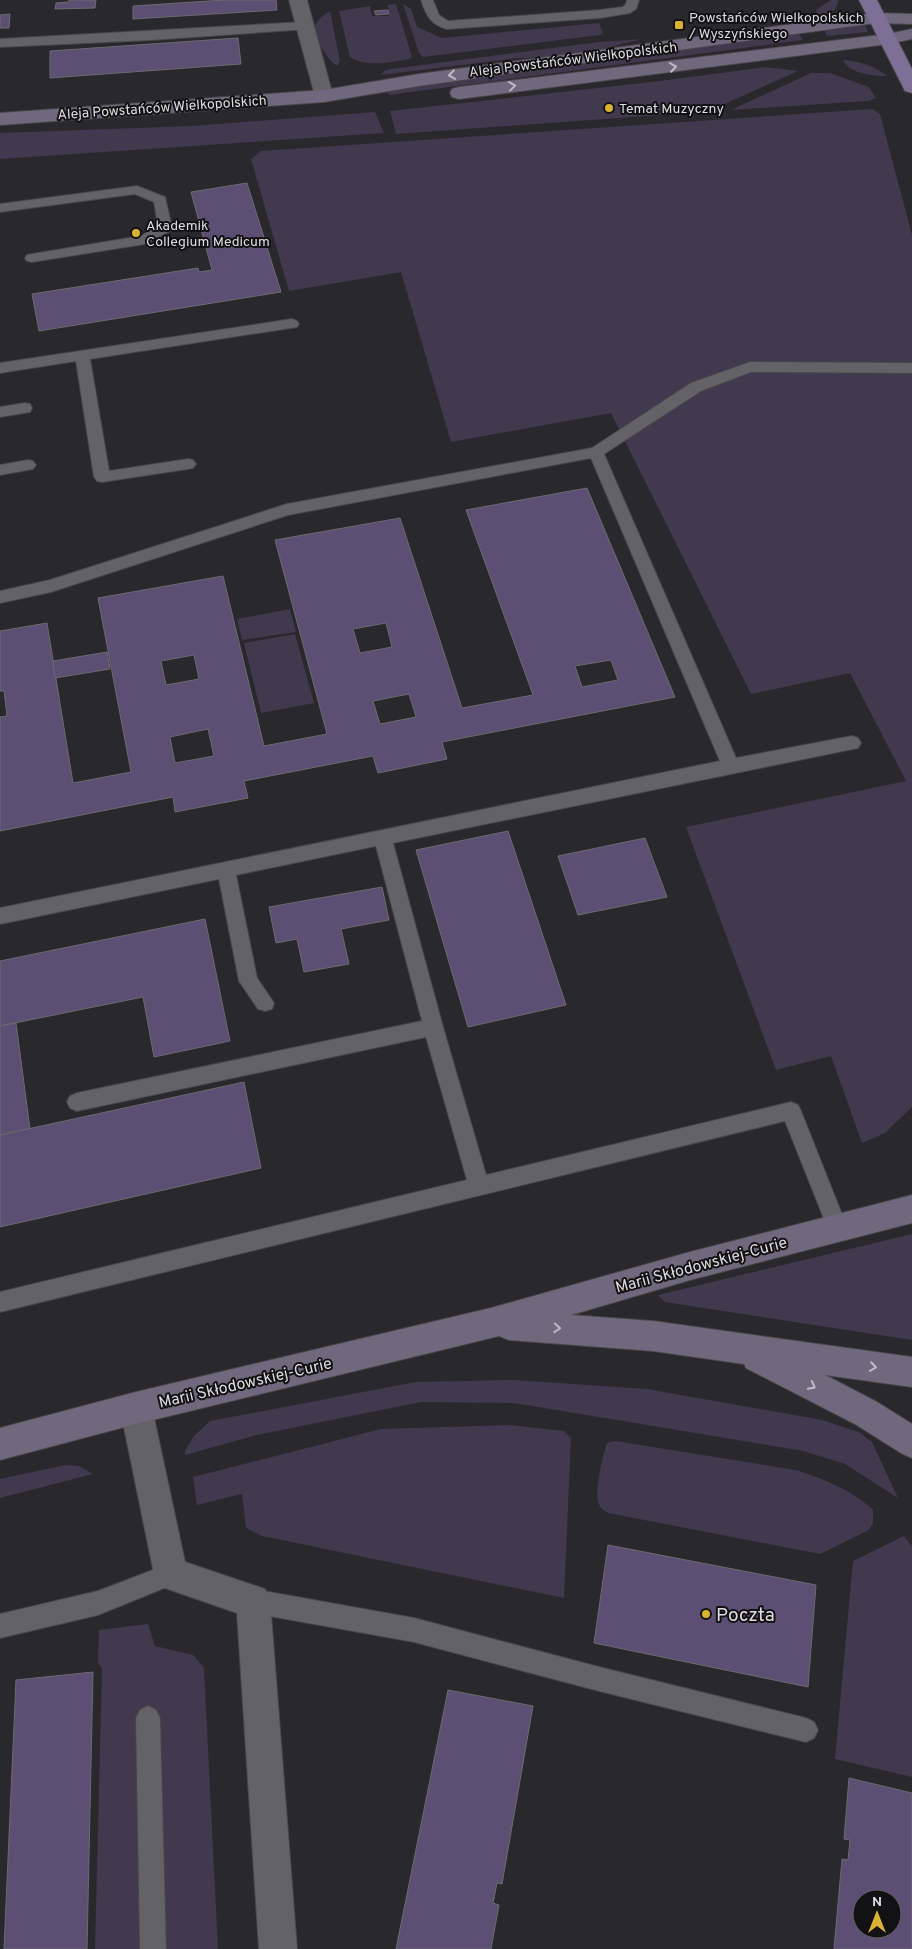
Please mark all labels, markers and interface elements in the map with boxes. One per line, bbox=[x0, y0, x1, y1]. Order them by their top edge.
place label: Powstańców Wielkopolskich / Wyszyńskiego bbox=[688, 10, 864, 43]
marker: Powstańców Wielkopolskich / Wyszyńskiego bbox=[673, 19, 685, 31]
street label: Aleja Powstańców Wielkopolskich bbox=[468, 39, 678, 82]
one-way arrow bbox=[670, 62, 678, 73]
one-way arrow bbox=[448, 69, 456, 80]
one-way arrow bbox=[508, 81, 516, 92]
street label: Aleja Powstańców Wielkopolskich bbox=[57, 93, 267, 124]
place label: Temat Muzyczny bbox=[619, 101, 724, 118]
marker: Temat Muzyczny bbox=[603, 102, 615, 114]
place label: Akademik Collegium Medicum bbox=[146, 218, 270, 251]
marker: Akademik Collegium Medicum bbox=[130, 227, 142, 239]
street label: Marii Skłodowskiej-Curie bbox=[613, 1233, 790, 1299]
one-way arrow bbox=[553, 1323, 561, 1334]
street label: Marii Skłodowskiej-Curie bbox=[157, 1354, 334, 1414]
one-way arrow bbox=[869, 1361, 877, 1372]
one-way arrow bbox=[807, 1380, 816, 1390]
place label: Poczta bbox=[716, 1604, 775, 1628]
marker: Poczta bbox=[700, 1608, 712, 1620]
north arrow bbox=[852, 1889, 902, 1939]
text: N bbox=[872, 1894, 882, 1911]

